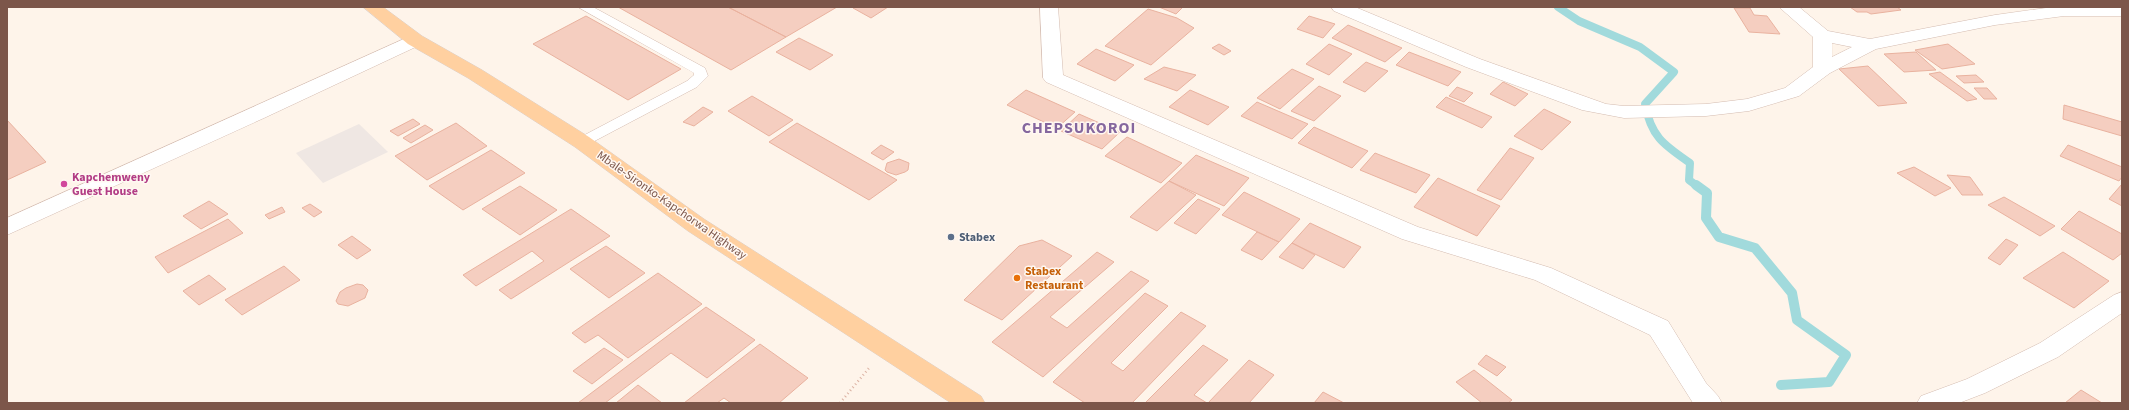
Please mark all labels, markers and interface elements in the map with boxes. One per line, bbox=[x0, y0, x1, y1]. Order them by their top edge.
district label: CHEPSUKOROI bbox=[1022, 117, 1136, 139]
street label: Mbale-Sironko-Kapchorwa Highway bbox=[593, 147, 750, 264]
place label: Kapchemweny Guest House bbox=[72, 169, 151, 200]
marker: Kapchemweny Guest House bbox=[59, 179, 69, 189]
place label: Stabex bbox=[959, 229, 995, 246]
marker: Stabex bbox=[946, 232, 956, 242]
place label: Stabex Restaurant bbox=[1025, 263, 1084, 294]
marker: Stabex Restaurant bbox=[1012, 273, 1022, 283]

